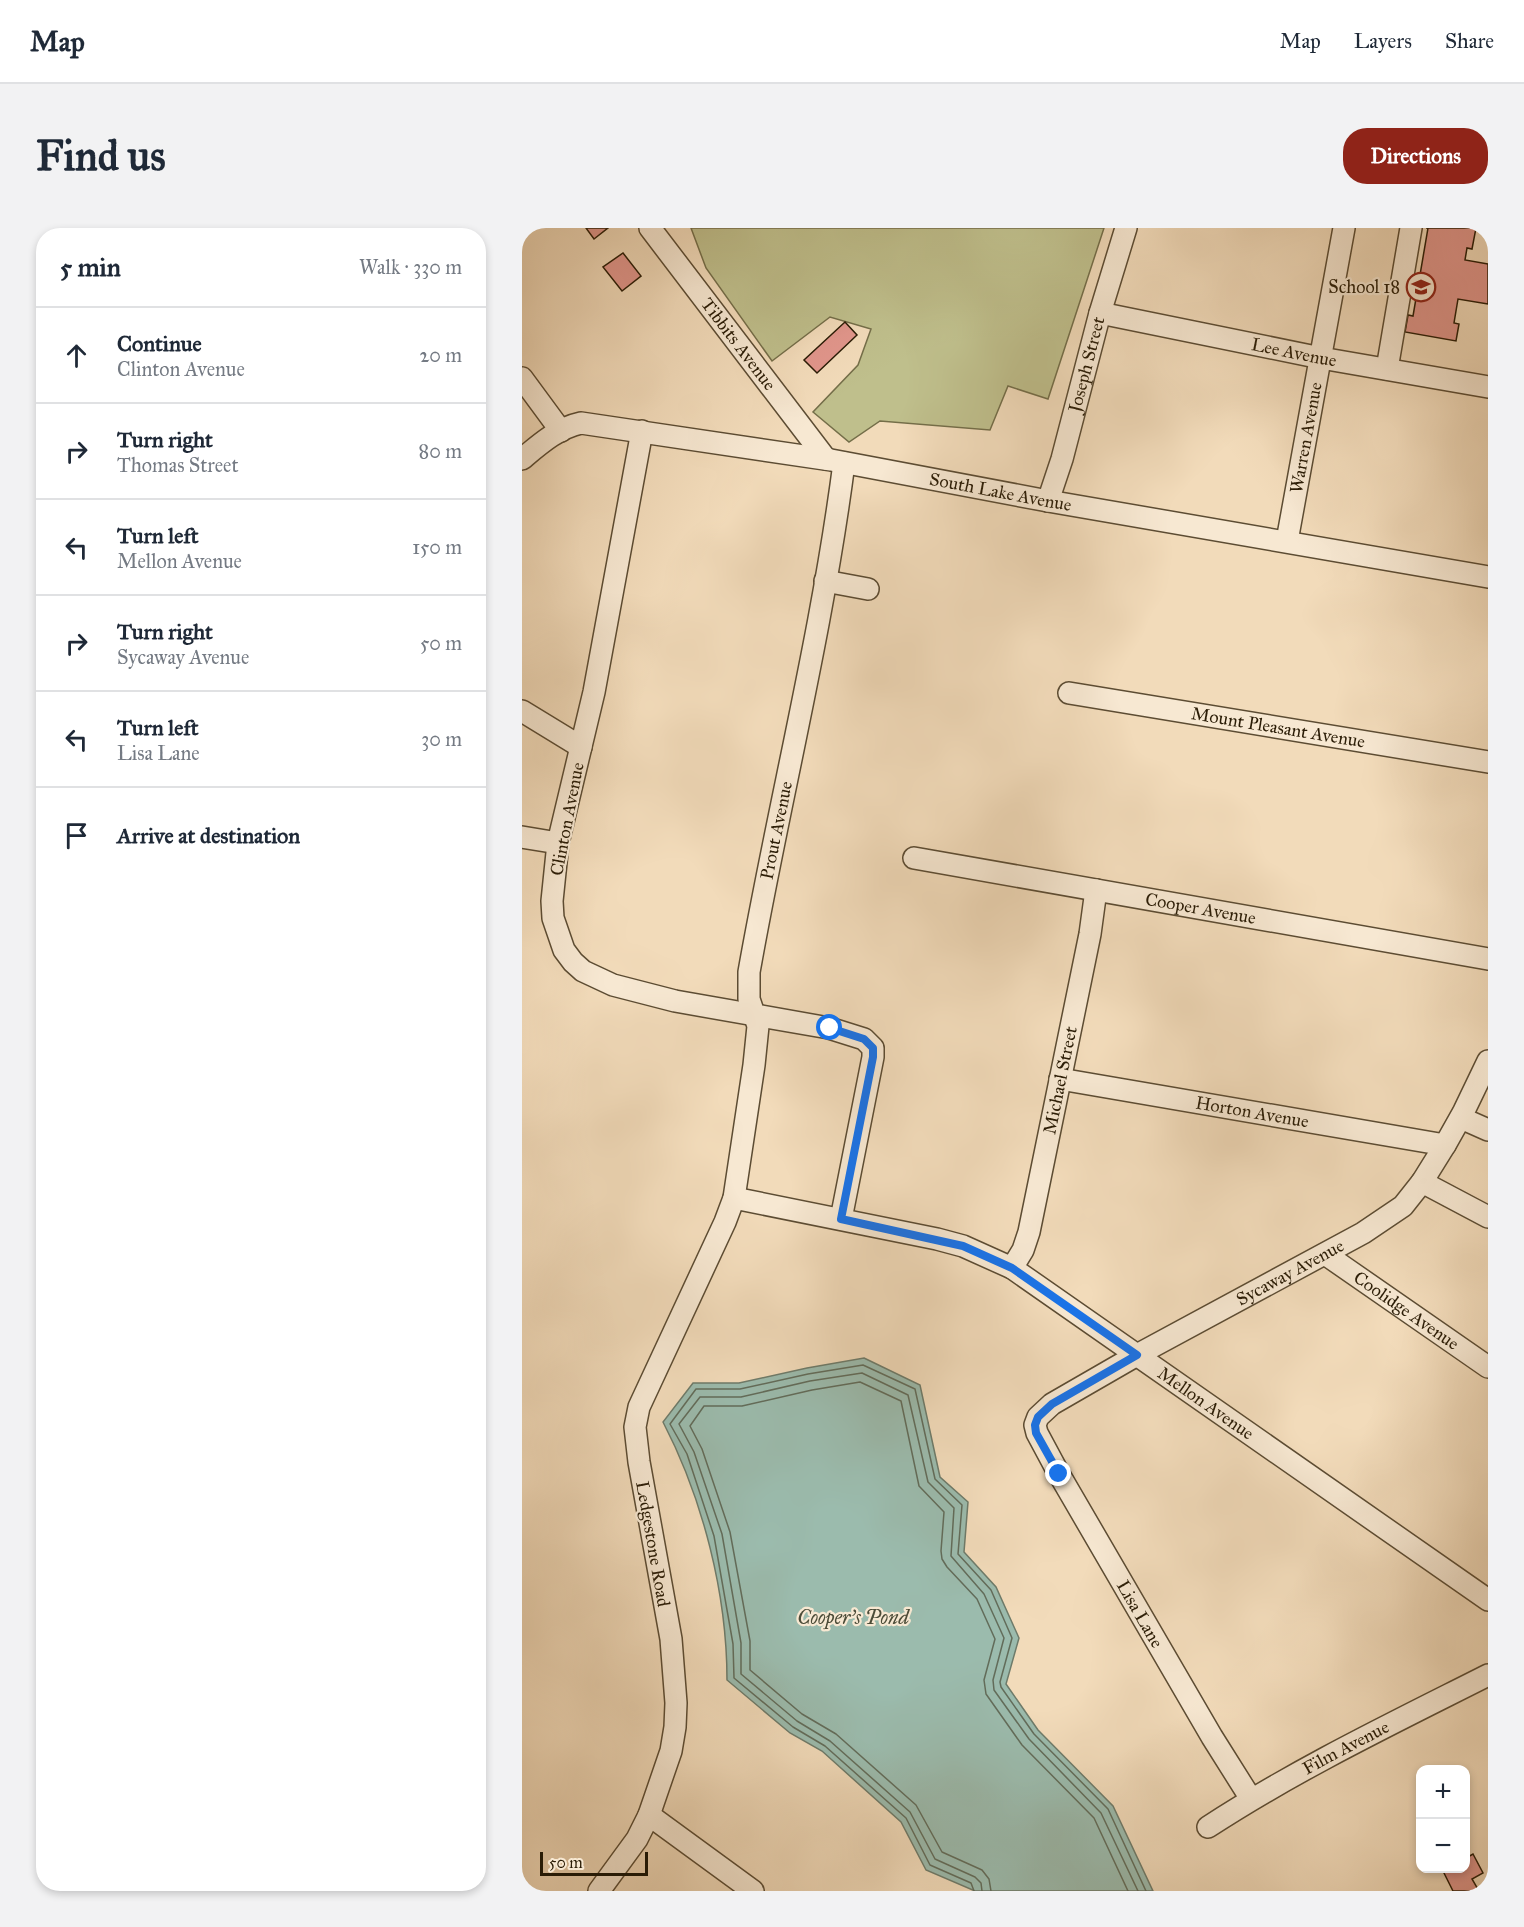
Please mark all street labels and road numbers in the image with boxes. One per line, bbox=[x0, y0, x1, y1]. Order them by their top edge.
street label: Tibbits Avenue bbox=[696, 294, 781, 395]
street label: Joseph Street bbox=[1063, 314, 1110, 417]
street label: Lee Avenue bbox=[1250, 333, 1338, 372]
street label: Warren Avenue bbox=[1285, 380, 1327, 495]
street label: South Lake Avenue bbox=[928, 468, 1073, 516]
street label: Mount Pleasant Avenue bbox=[1190, 702, 1367, 753]
street label: Clinton Avenue bbox=[545, 760, 589, 878]
street label: Prout Avenue bbox=[756, 779, 797, 882]
street label: Cooper Avenue bbox=[1144, 888, 1258, 929]
street label: Michael Street bbox=[1038, 1024, 1082, 1136]
street label: Horton Avenue bbox=[1194, 1091, 1311, 1132]
street label: Sycaway Avenue bbox=[1232, 1234, 1348, 1310]
street label: Coolidge Avenue bbox=[1349, 1266, 1463, 1355]
street label: Mellon Avenue bbox=[1153, 1362, 1258, 1444]
street label: Ledgestone Road bbox=[630, 1479, 675, 1609]
street label: Lisa Lane bbox=[1112, 1576, 1168, 1652]
street label: Film Avenue bbox=[1299, 1716, 1393, 1779]

